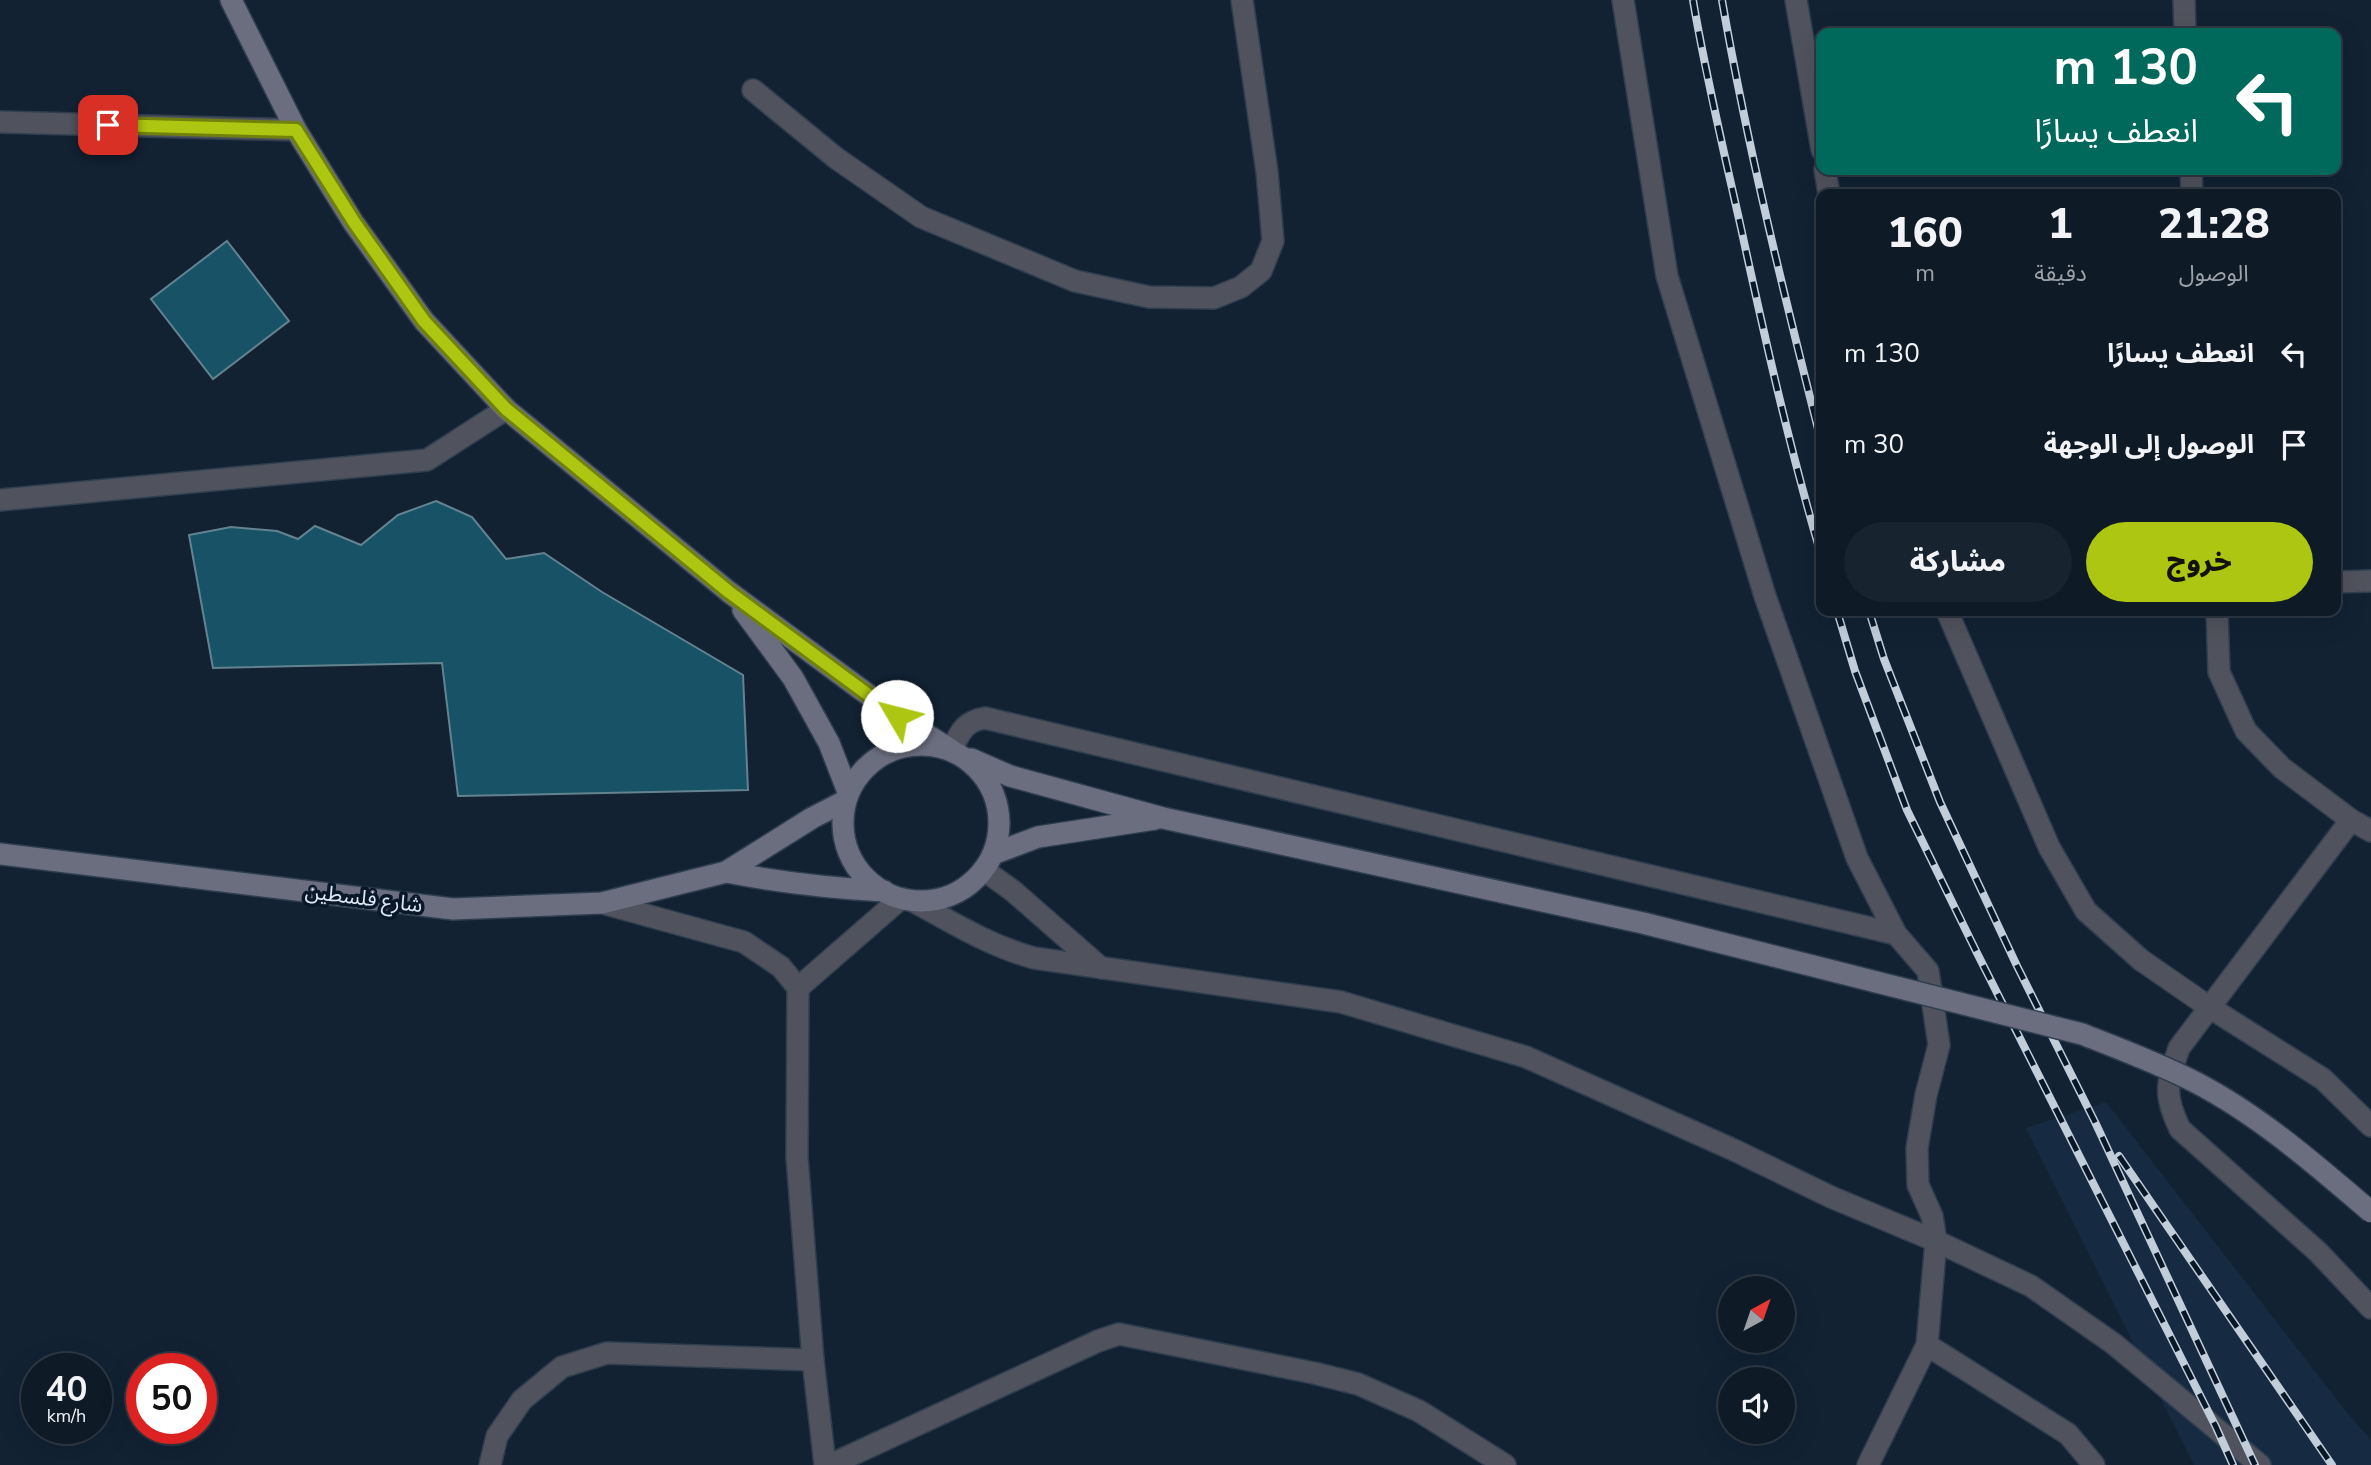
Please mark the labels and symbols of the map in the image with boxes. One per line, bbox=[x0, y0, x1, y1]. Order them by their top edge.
pin bbox=[78, 95, 138, 155]
position arrow bbox=[860, 679, 934, 753]
street label: شارع فلسطين bbox=[304, 877, 424, 920]
north arrow bbox=[1718, 1276, 1796, 1353]
speed limit sign: 50 bbox=[126, 1353, 217, 1444]

